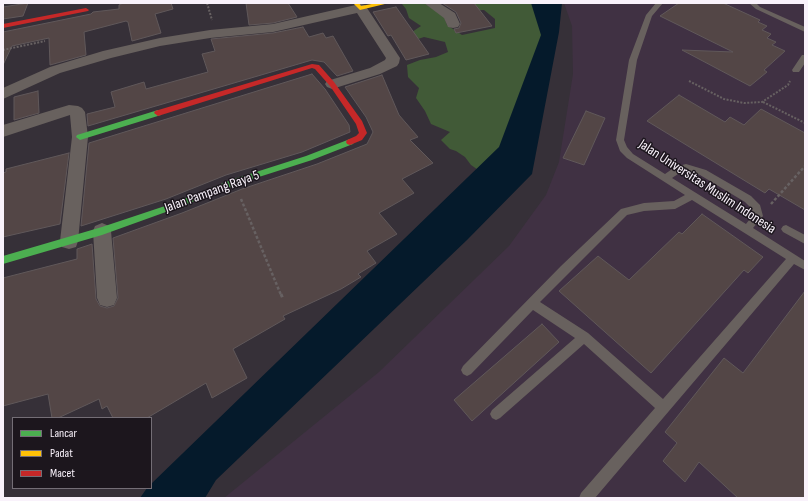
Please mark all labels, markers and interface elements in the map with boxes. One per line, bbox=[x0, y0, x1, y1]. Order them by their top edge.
street label: Jalan Universitas Muslim Indonesia bbox=[635, 136, 779, 238]
street label: Jalan Pampang Raya 5 bbox=[162, 167, 262, 217]
legend bbox=[12, 417, 152, 489]
text: Lancar bbox=[50, 426, 77, 441]
text: Padat bbox=[50, 446, 73, 461]
text: Macet bbox=[50, 466, 75, 481]

